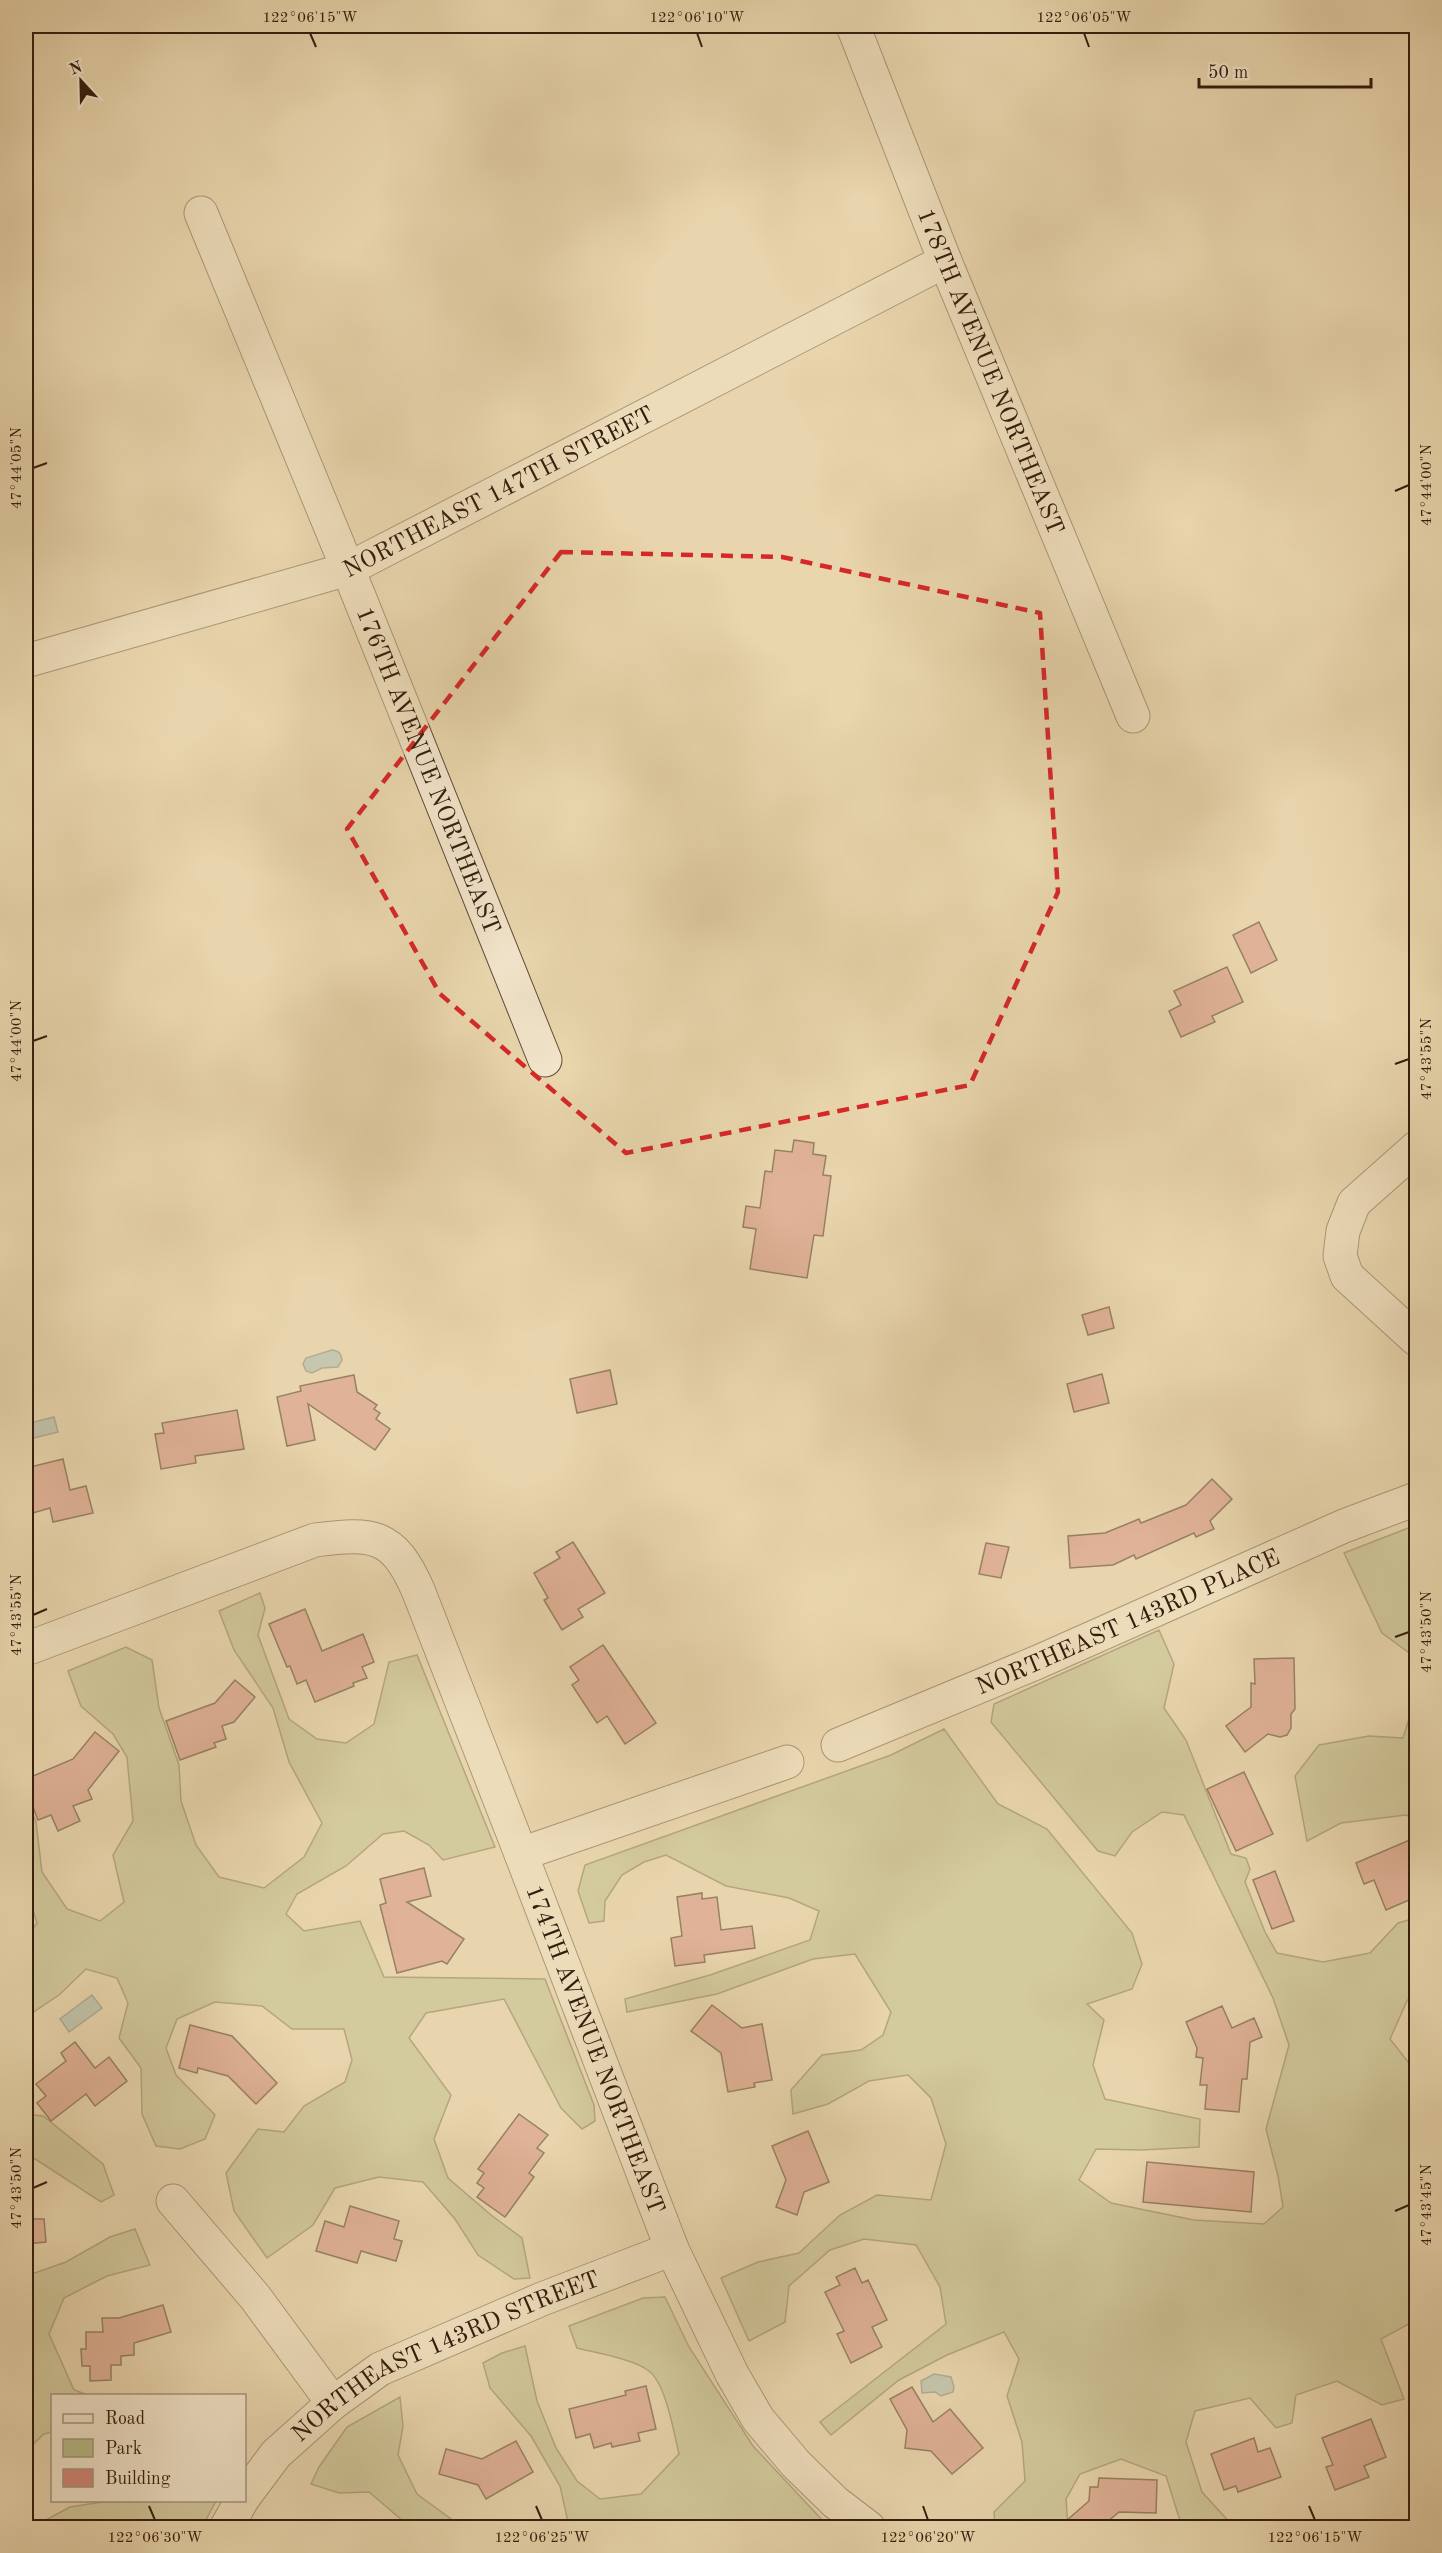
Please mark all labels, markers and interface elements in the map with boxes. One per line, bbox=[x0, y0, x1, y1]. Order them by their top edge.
text: 122°06'15"W bbox=[262, 11, 358, 26]
text: 122°06'10"W bbox=[649, 11, 745, 26]
text: 122°06'05"W bbox=[1036, 11, 1132, 26]
north arrow bbox=[51, 51, 111, 111]
scale bar bbox=[1199, 51, 1372, 89]
text: N bbox=[67, 59, 86, 79]
text: 50 m bbox=[1208, 64, 1248, 82]
street label: 178TH AVENUE NORTHEAST bbox=[912, 206, 1067, 539]
street label: NORTHEAST 147TH STREET bbox=[340, 403, 659, 583]
text: 47°44'05"N bbox=[10, 427, 25, 509]
text: 47°44'00"N bbox=[1420, 444, 1435, 526]
street label: 176TH AVENUE NORTHEAST bbox=[351, 604, 503, 938]
text: 47°44'00"N bbox=[10, 1000, 25, 1082]
text: 47°43'55"N bbox=[1420, 1018, 1435, 1100]
street label: NORTHEAST 143RD PLACE bbox=[973, 1546, 1284, 1700]
text: 47°43'55"N bbox=[10, 1574, 25, 1656]
text: 47°43'50"N bbox=[1420, 1591, 1435, 1673]
street label: 174TH AVENUE NORTHEAST bbox=[520, 1882, 667, 2218]
text: 47°43'50"N bbox=[10, 2147, 25, 2229]
text: 47°43'45"N bbox=[1420, 2164, 1435, 2246]
street label: NORTHEAST 143RD STREET bbox=[288, 2268, 603, 2448]
legend bbox=[51, 2394, 246, 2502]
text: Road bbox=[105, 2410, 145, 2428]
text: Park bbox=[105, 2440, 142, 2458]
text: Building bbox=[105, 2470, 171, 2488]
text: 122°06'30"W bbox=[107, 2531, 203, 2546]
text: 122°06'25"W bbox=[494, 2531, 590, 2546]
text: 122°06'20"W bbox=[880, 2531, 976, 2546]
text: 122°06'15"W bbox=[1267, 2531, 1363, 2546]

